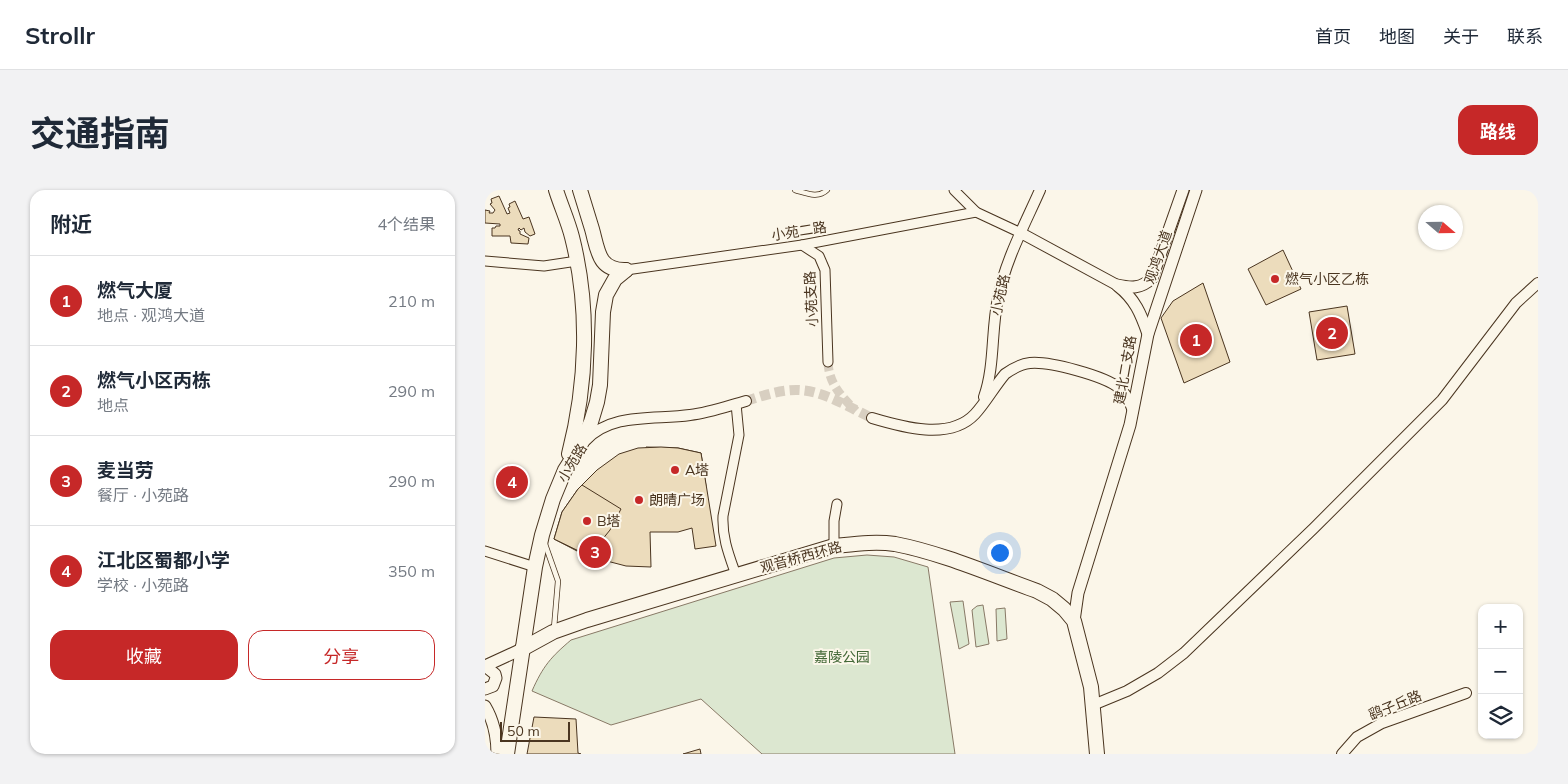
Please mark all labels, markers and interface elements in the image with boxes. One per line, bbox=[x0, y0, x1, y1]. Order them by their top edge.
text: Strollr bbox=[25, 20, 95, 50]
text: 首页 bbox=[1315, 25, 1351, 48]
text: 地图 bbox=[1379, 25, 1415, 48]
text: 关于 bbox=[1443, 25, 1479, 48]
text: 联系 bbox=[1507, 25, 1543, 48]
button: 路线 bbox=[1458, 105, 1538, 155]
text: 交通指南 bbox=[30, 111, 170, 155]
north arrow bbox=[1418, 205, 1463, 250]
text: 附近 bbox=[50, 211, 92, 237]
text: 4个结果 bbox=[377, 214, 435, 234]
street label: 小苑二路 bbox=[770, 218, 828, 244]
street label: 观鸿大道 bbox=[1140, 228, 1176, 286]
place label: 燃气小区乙栋 bbox=[1285, 270, 1369, 288]
street label: 小苑支路 bbox=[801, 271, 821, 327]
street label: 小苑路 bbox=[987, 273, 1013, 317]
marker: 燃气小区乙栋 bbox=[1269, 273, 1281, 285]
text: 燃气大厦 bbox=[97, 278, 173, 302]
text: 1 bbox=[61, 291, 71, 311]
text: 210 m bbox=[388, 291, 435, 311]
text: 地点 · 观鸿大道 bbox=[97, 305, 205, 325]
pin: 2 bbox=[1316, 314, 1348, 352]
pin: 1 bbox=[1180, 321, 1212, 359]
street label: 建北二支路 bbox=[1110, 334, 1140, 406]
text: 燃气小区丙栋 bbox=[97, 368, 211, 392]
text: 2 bbox=[61, 381, 71, 401]
text: 290 m bbox=[388, 381, 435, 401]
text: 地点 bbox=[97, 395, 129, 415]
street label: 小苑路 bbox=[553, 440, 591, 486]
text: 麦当劳 bbox=[97, 458, 154, 482]
place label: A塔 bbox=[685, 461, 709, 479]
pin: 4 bbox=[496, 463, 528, 501]
marker: A塔 bbox=[669, 464, 681, 476]
text: 3 bbox=[61, 471, 71, 491]
text: 290 m bbox=[388, 471, 435, 491]
text: 餐厅 · 小苑路 bbox=[97, 485, 189, 505]
place label: 朗晴广场 bbox=[649, 491, 705, 509]
marker: 朗晴广场 bbox=[633, 494, 645, 506]
place label: B塔 bbox=[597, 512, 621, 530]
marker: B塔 bbox=[581, 515, 593, 527]
pin: 3 bbox=[579, 533, 611, 571]
street label: 观音桥西环路 bbox=[758, 537, 844, 577]
your location bbox=[987, 540, 1013, 566]
text: 江北区蜀都小学 bbox=[97, 548, 230, 572]
text: 4 bbox=[61, 561, 71, 581]
text: 350 m bbox=[388, 561, 435, 581]
text: 学校 · 小苑路 bbox=[97, 575, 189, 595]
map controls bbox=[1478, 604, 1523, 739]
button: + bbox=[1478, 604, 1523, 649]
button: 收藏 bbox=[50, 630, 238, 680]
button: 分享 bbox=[248, 630, 435, 680]
park label: 嘉陵公园 bbox=[814, 648, 870, 666]
button: − bbox=[1478, 649, 1523, 694]
street label: 鹞子丘路 bbox=[1366, 686, 1424, 724]
button: layers bbox=[1478, 694, 1523, 739]
scale bar bbox=[500, 719, 570, 742]
text: 50 m bbox=[507, 722, 540, 740]

